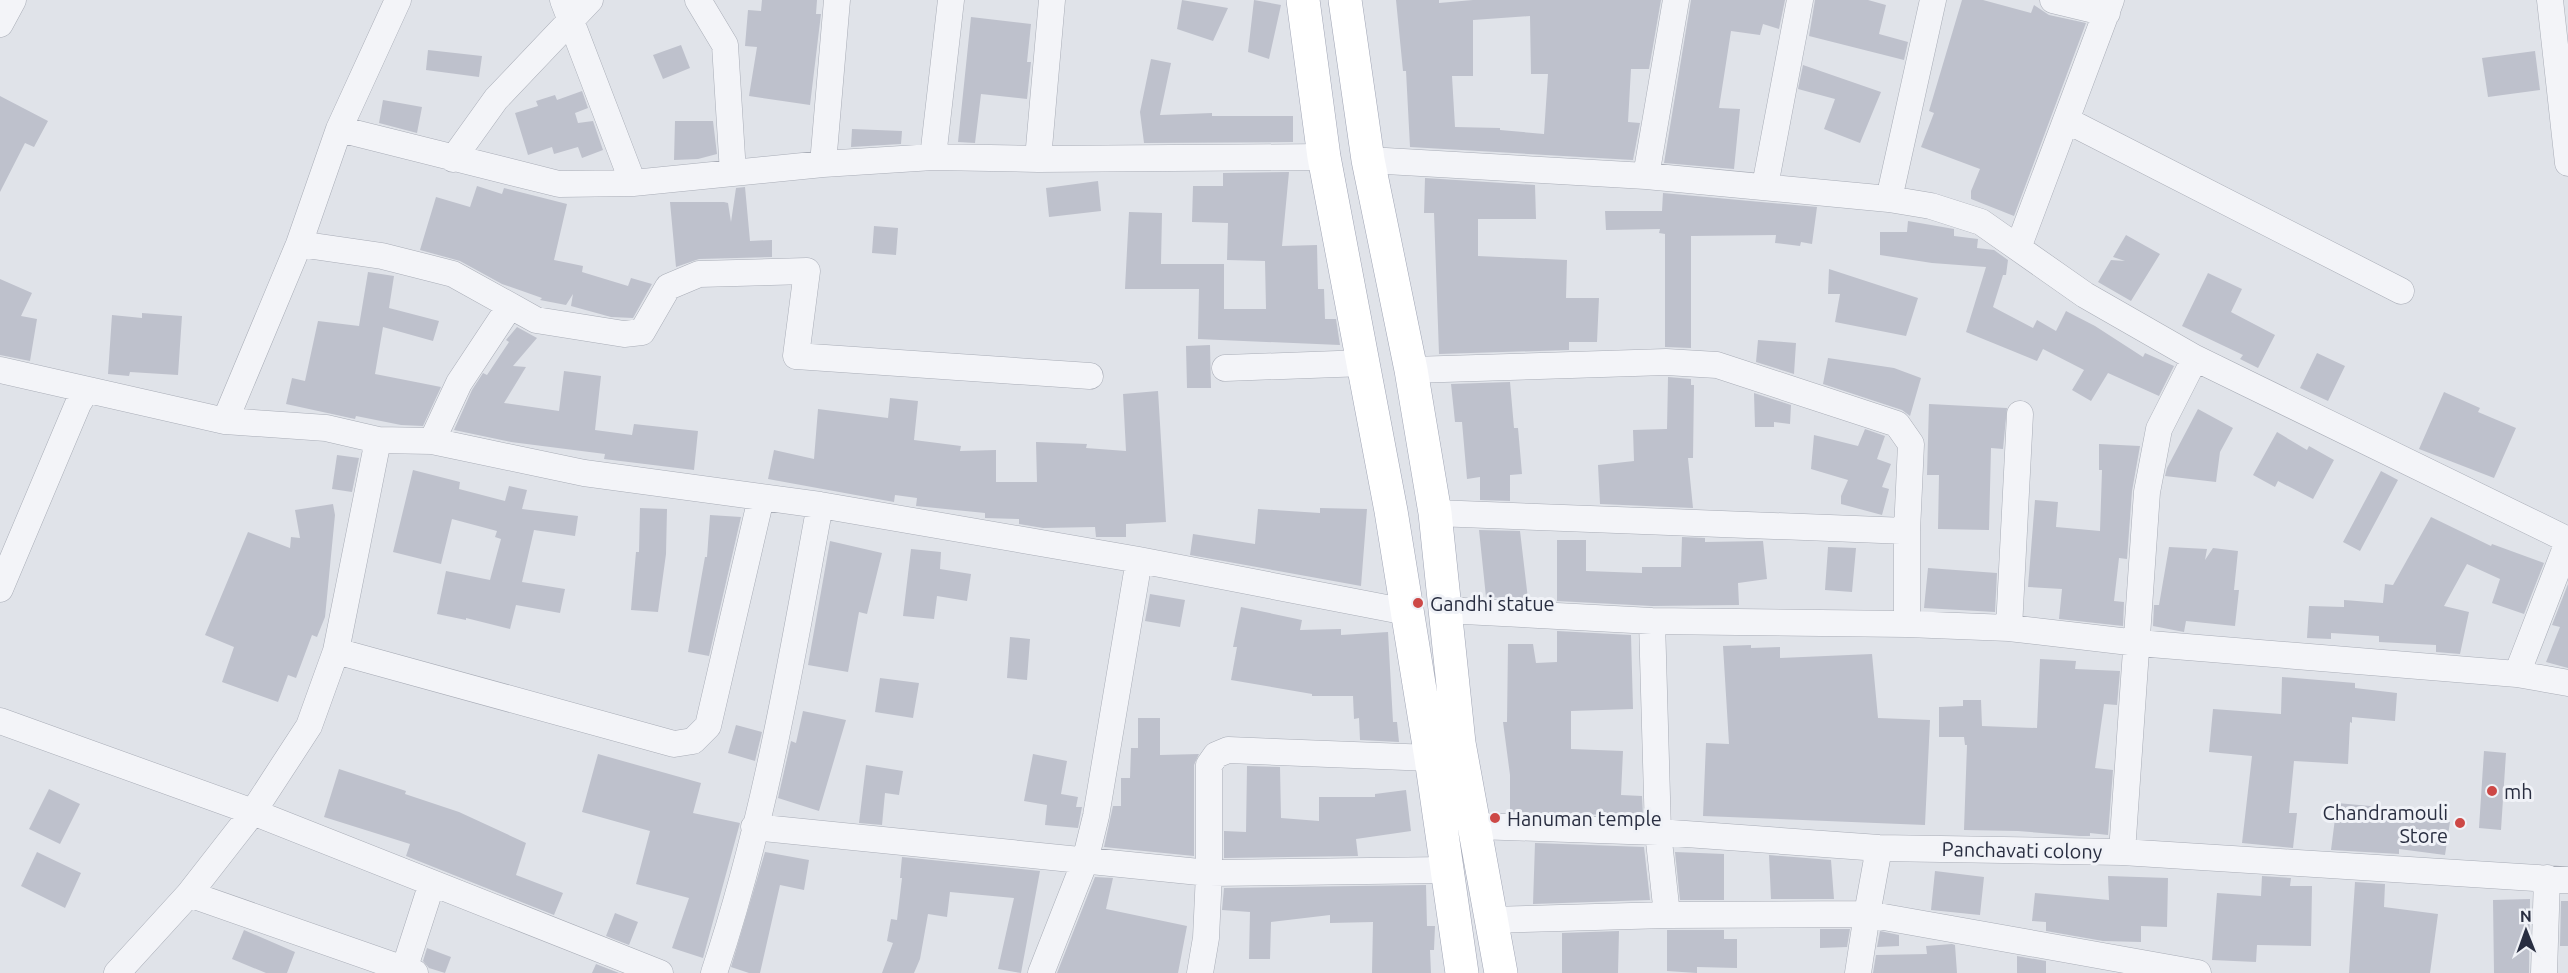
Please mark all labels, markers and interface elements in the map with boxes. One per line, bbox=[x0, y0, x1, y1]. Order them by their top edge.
place label: Gandhi statue bbox=[1430, 592, 1555, 615]
marker: Gandhi statue bbox=[1411, 596, 1425, 610]
place label: mh bbox=[2504, 780, 2533, 803]
marker: mh bbox=[2485, 784, 2499, 798]
place label: Chandramouli Store bbox=[2323, 801, 2448, 847]
place label: Hanuman temple bbox=[1507, 807, 1662, 830]
marker: Hanuman temple bbox=[1488, 811, 1502, 825]
marker: Chandramouli Store bbox=[2453, 816, 2467, 830]
street label: Panchavati colony bbox=[1942, 837, 2103, 863]
north arrow bbox=[2496, 901, 2556, 961]
text: N bbox=[2520, 907, 2532, 925]

